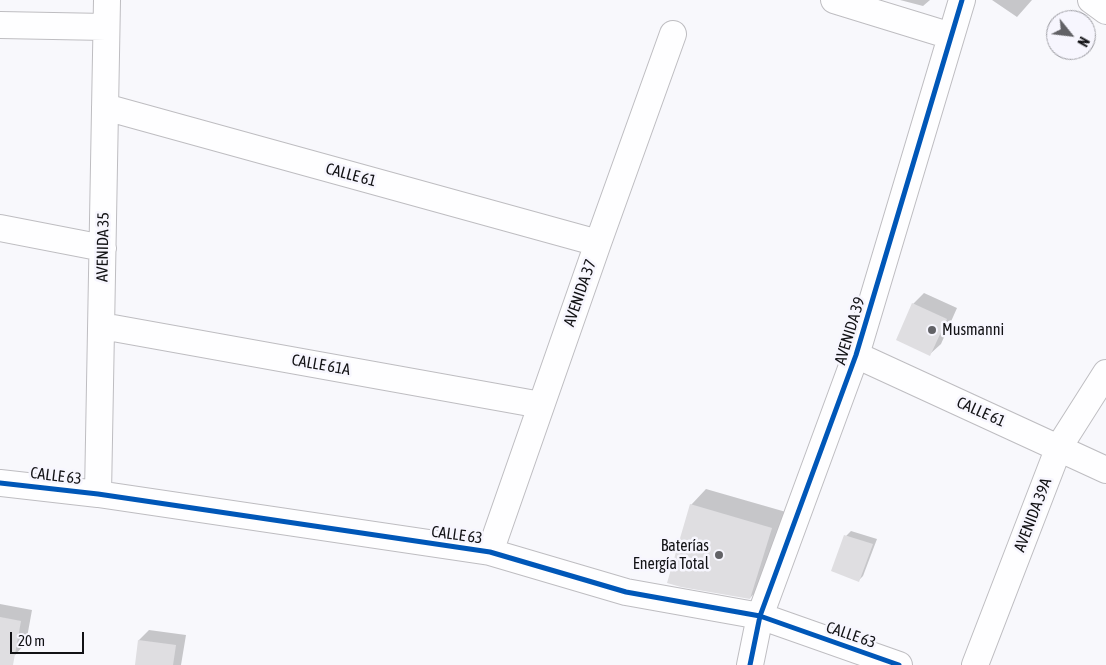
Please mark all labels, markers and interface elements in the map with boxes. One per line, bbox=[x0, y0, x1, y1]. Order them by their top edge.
north arrow bbox=[1046, 10, 1096, 60]
text: N bbox=[1074, 34, 1092, 49]
street label: CALLE 61 bbox=[324, 159, 378, 191]
street label: AVENIDA 35 bbox=[93, 212, 113, 282]
street label: AVENIDA 37 bbox=[560, 257, 600, 329]
street label: AVENIDA 39 bbox=[831, 295, 869, 367]
place label: Musmanni bbox=[942, 320, 1004, 340]
marker: Musmanni bbox=[926, 324, 938, 336]
street label: CALLE 61A bbox=[290, 350, 352, 380]
street label: CALLE 61 bbox=[954, 393, 1008, 431]
street label: CALLE 63 bbox=[29, 463, 83, 489]
street label: AVENIDA 39A bbox=[1010, 475, 1056, 555]
street label: CALLE 63 bbox=[430, 522, 484, 548]
place label: Baterías Energía Total bbox=[633, 536, 709, 574]
marker: Baterías Energía Total bbox=[713, 549, 725, 561]
street label: CALLE 63 bbox=[824, 618, 878, 652]
scale bar bbox=[12, 622, 86, 654]
text: 20 m bbox=[18, 632, 45, 649]

